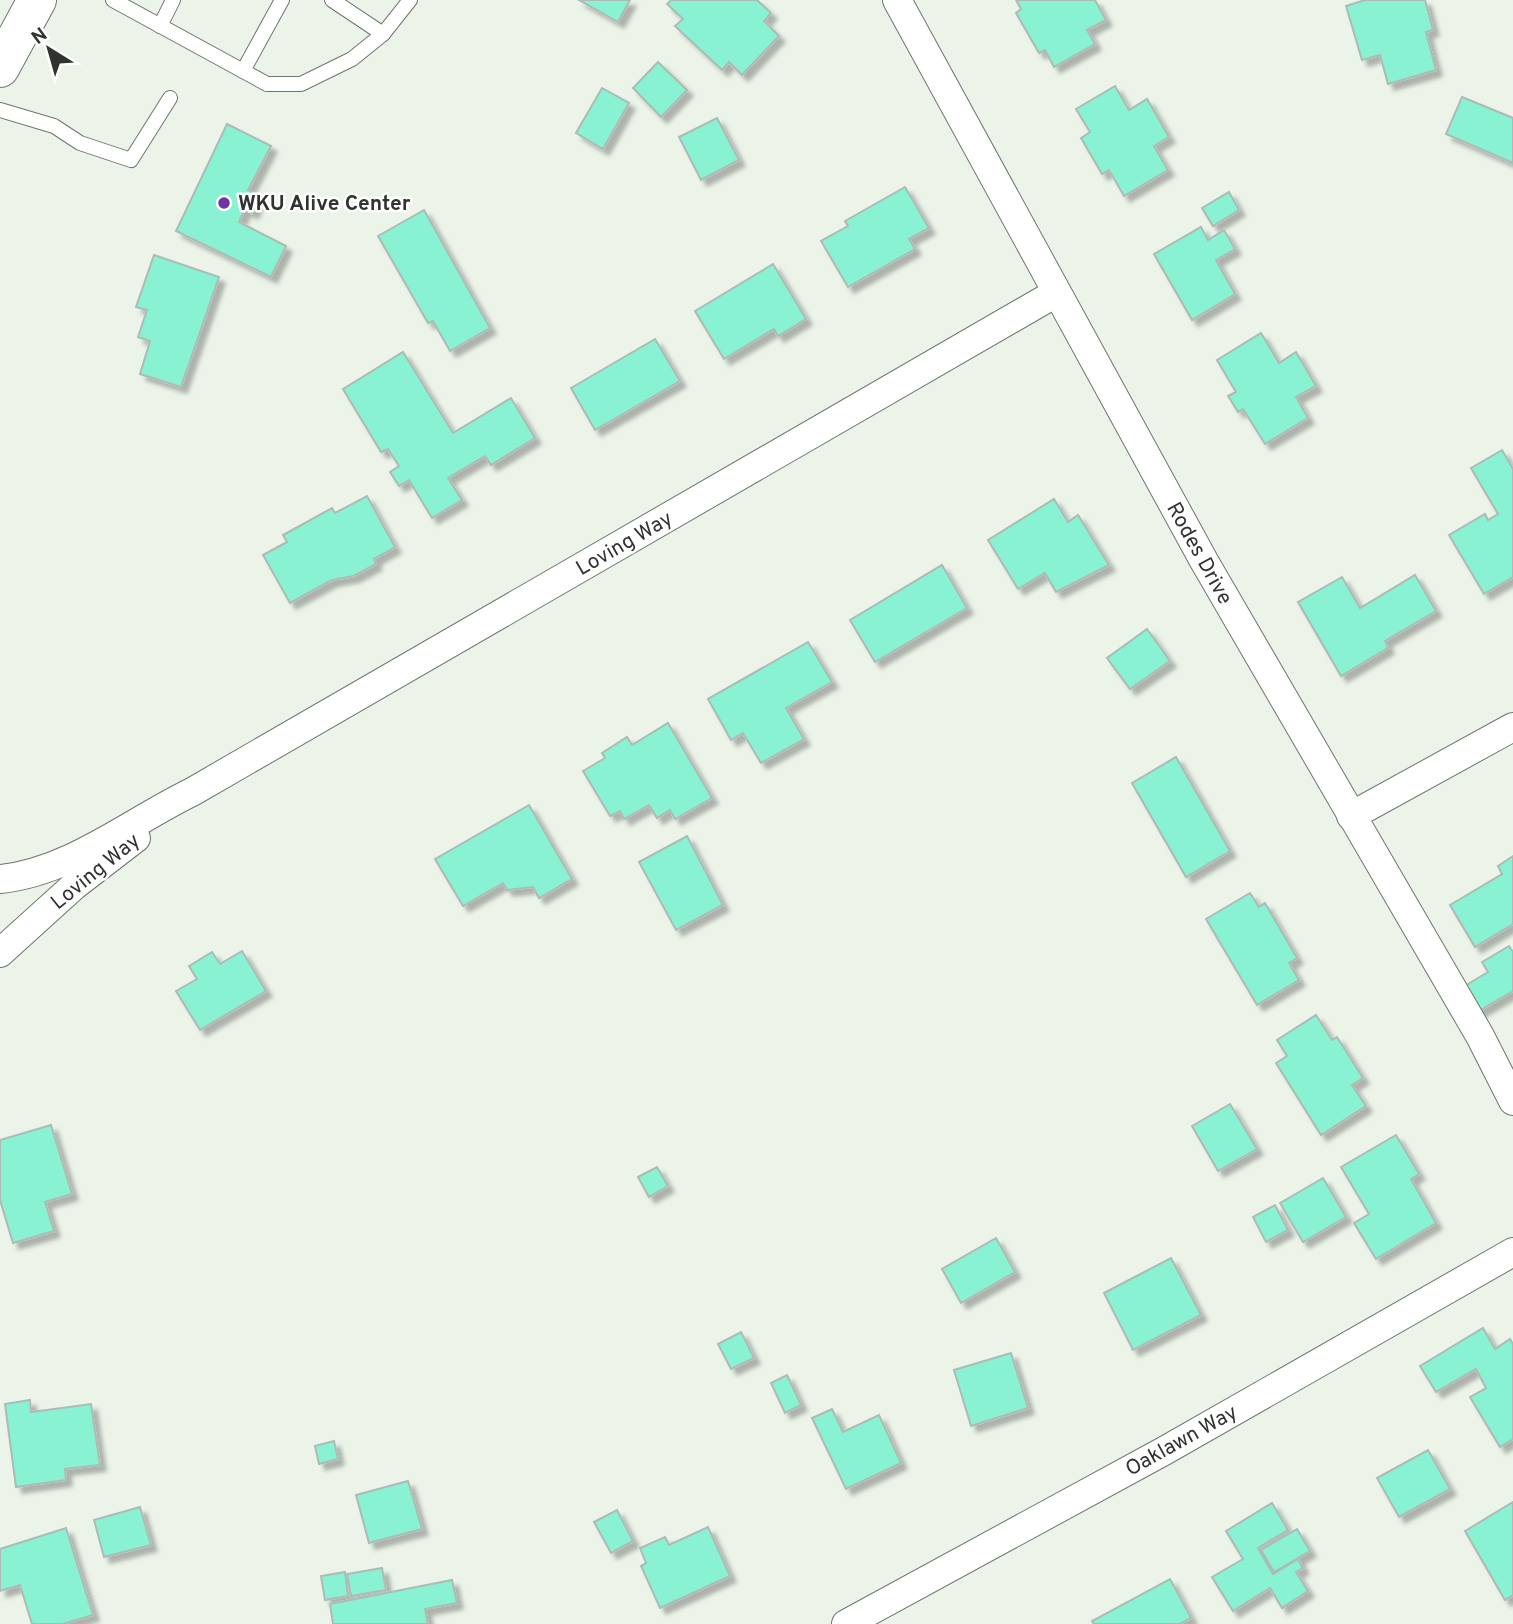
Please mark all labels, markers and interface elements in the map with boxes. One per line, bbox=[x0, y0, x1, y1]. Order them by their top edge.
north arrow bbox=[14, 14, 84, 84]
text: N bbox=[27, 23, 53, 51]
place label: WKU Alive Center bbox=[238, 191, 411, 218]
marker: WKU Alive Center bbox=[216, 195, 232, 211]
street label: Rodes Drive bbox=[1160, 498, 1238, 610]
street label: Loving Way bbox=[572, 506, 678, 583]
street label: Loving Way bbox=[46, 828, 146, 916]
street label: Oaklawn Way bbox=[1121, 1399, 1243, 1483]

